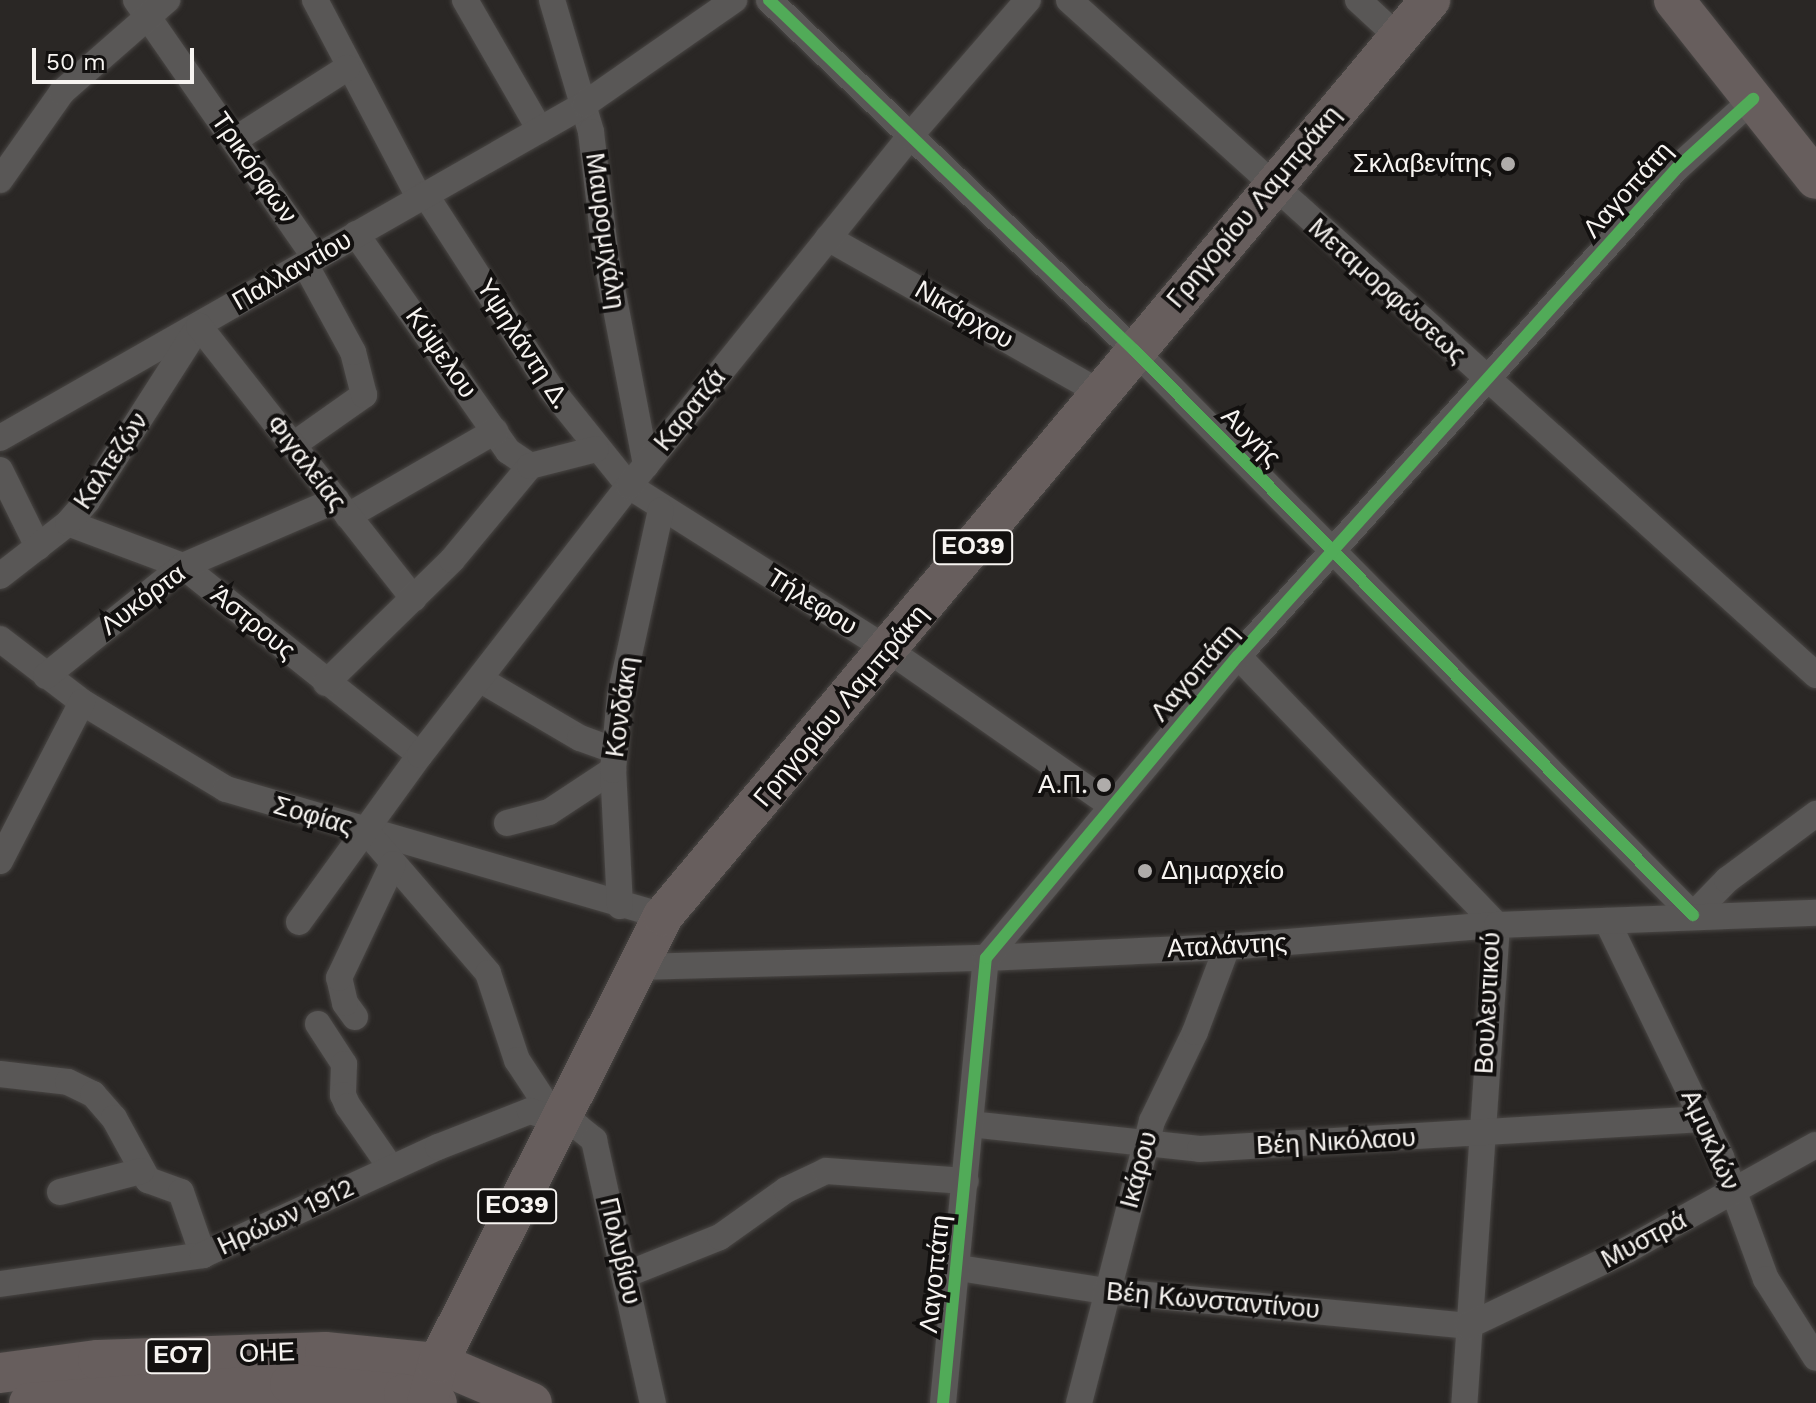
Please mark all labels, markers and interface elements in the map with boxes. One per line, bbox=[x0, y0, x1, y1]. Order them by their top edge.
scale bar bbox=[36, 32, 198, 82]
text: 50 m bbox=[46, 48, 106, 76]
street label: Γρηγορίου Λαμπράκη bbox=[1160, 100, 1348, 314]
street label: Τρικόρφων bbox=[204, 106, 304, 230]
street label: Λαγοπάτη bbox=[1577, 135, 1679, 245]
place label: Σκλαβενίτης bbox=[1353, 148, 1492, 180]
street label: Μαυρομιχάλη bbox=[579, 151, 631, 311]
marker: Σκλαβενίτης bbox=[1499, 155, 1517, 173]
street label: Μεταμορφώσεως bbox=[1302, 212, 1472, 370]
street label: Παλλαντίου bbox=[227, 224, 357, 318]
street label: Υψηλάντη Δ. bbox=[469, 273, 577, 415]
street label: Νικάρχου bbox=[909, 274, 1019, 356]
street label: Κύψελου bbox=[399, 302, 483, 404]
street label: Καρατζά bbox=[648, 363, 732, 457]
street label: Αυγής bbox=[1215, 401, 1287, 473]
street label: Καλτεζών bbox=[67, 407, 155, 515]
street label: Φιγαλείας bbox=[259, 409, 353, 517]
road number: ΕΟ39 bbox=[933, 527, 1013, 567]
street label: Λυκόρτα bbox=[94, 558, 192, 642]
street label: Τήλεφου bbox=[761, 562, 863, 642]
street label: Άστρους bbox=[204, 580, 302, 666]
street label: Γρηγορίου Λαμπράκη bbox=[747, 599, 935, 813]
street label: Λαγοπάτη bbox=[1144, 618, 1246, 728]
street label: Κονδάκη bbox=[599, 655, 645, 759]
place label: Α.Π. bbox=[1038, 769, 1088, 801]
marker: Α.Π. bbox=[1095, 776, 1113, 794]
street label: Σοφίας bbox=[270, 790, 356, 842]
place label: Δημαρχείο bbox=[1161, 855, 1284, 887]
marker: Δημαρχείο bbox=[1136, 862, 1154, 880]
street label: Αταλάντης bbox=[1166, 927, 1288, 965]
street label: Βουλευτικού bbox=[1469, 931, 1507, 1075]
street label: Αμυκλών bbox=[1674, 1085, 1746, 1195]
street label: Βέη Νικόλαου bbox=[1255, 1122, 1417, 1162]
street label: Ικάρου bbox=[1114, 1128, 1164, 1212]
street label: Ηρώων 1912 bbox=[213, 1172, 359, 1262]
road number: ΕΟ39 bbox=[477, 1186, 557, 1226]
street label: Πολυβίου bbox=[593, 1195, 647, 1307]
street label: Μυστρά bbox=[1596, 1205, 1692, 1275]
street label: Λαγοπάτη bbox=[913, 1213, 957, 1335]
street label: Βέη Κωνσταντίνου bbox=[1105, 1276, 1321, 1326]
road number: ΕΟ7 bbox=[144, 1336, 212, 1376]
street label: ΟΗΕ bbox=[238, 1336, 296, 1370]

